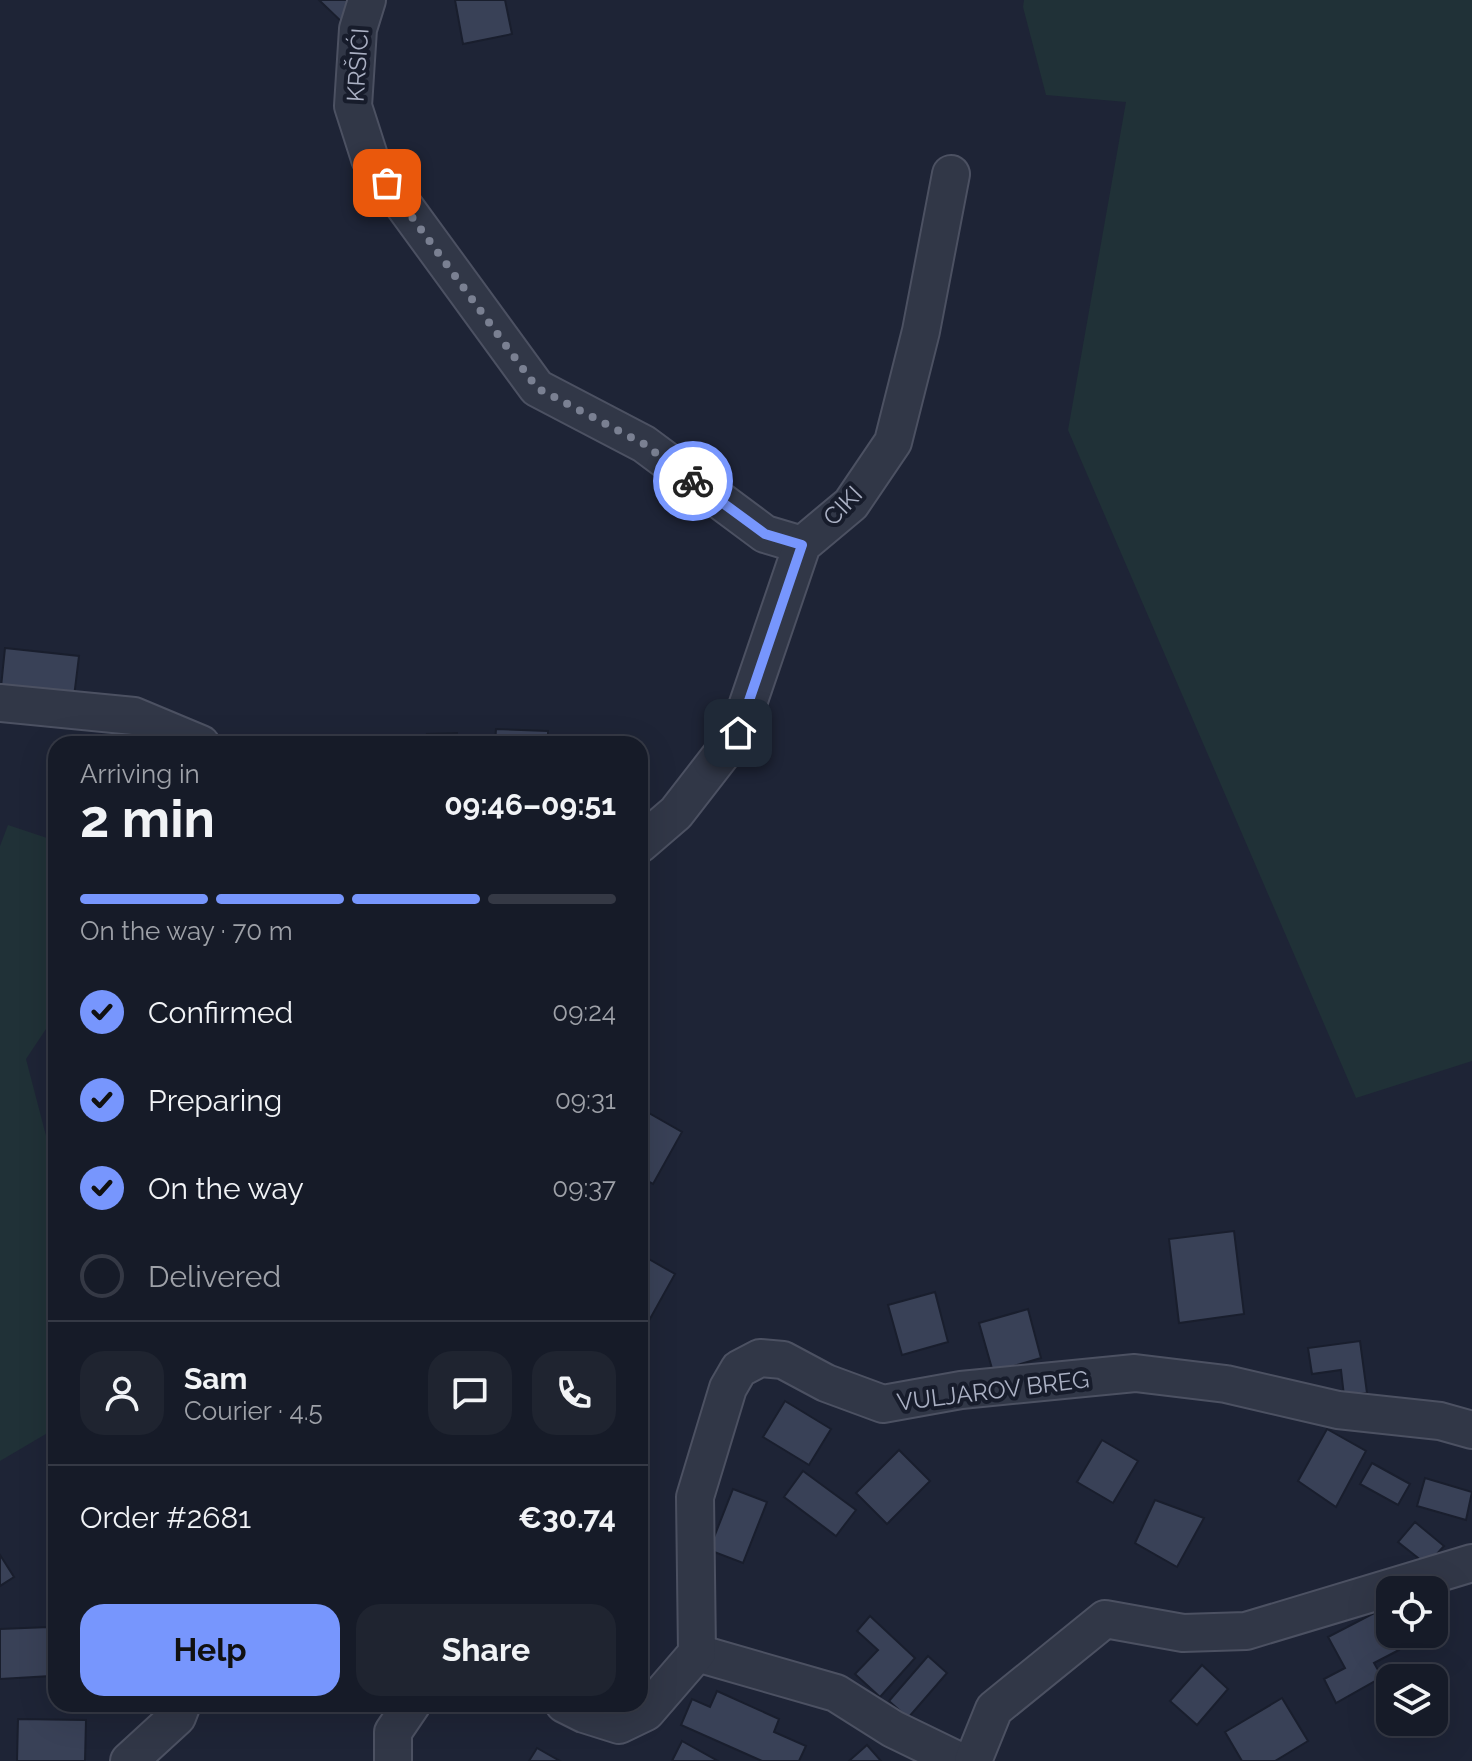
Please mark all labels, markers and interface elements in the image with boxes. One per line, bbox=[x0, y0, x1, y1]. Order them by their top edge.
street label: KRŠIĆI bbox=[339, 27, 375, 103]
pin bbox=[353, 149, 421, 217]
icon: bag bbox=[365, 161, 409, 205]
courier bbox=[653, 441, 733, 521]
icon: bike bbox=[671, 459, 715, 503]
street label: CIKI bbox=[817, 480, 868, 531]
pin bbox=[704, 699, 772, 767]
icon: home bbox=[716, 711, 760, 755]
text: Arriving in bbox=[80, 759, 200, 789]
text: 09:46–09:51 bbox=[444, 787, 616, 822]
text: 2 min bbox=[80, 788, 215, 849]
text: On the way · 70 m bbox=[80, 916, 293, 946]
icon: check bbox=[80, 990, 124, 1034]
text: Confirmed bbox=[148, 995, 293, 1030]
text: 09:24 bbox=[552, 997, 616, 1027]
icon: check bbox=[80, 1078, 124, 1122]
text: Preparing bbox=[148, 1083, 282, 1118]
text: 09:31 bbox=[555, 1085, 616, 1115]
icon: check bbox=[80, 1166, 124, 1210]
text: On the way bbox=[148, 1171, 304, 1206]
text: 09:37 bbox=[552, 1173, 616, 1203]
text: Delivered bbox=[148, 1259, 281, 1294]
button: person bbox=[80, 1351, 164, 1435]
button: chat bbox=[428, 1351, 512, 1435]
button: phone bbox=[532, 1351, 616, 1435]
text: Sam bbox=[184, 1361, 247, 1396]
street label: VULJAROV BREG bbox=[895, 1364, 1091, 1417]
text: Courier · 4.5 bbox=[184, 1396, 323, 1426]
text: Order #2681 bbox=[80, 1500, 251, 1535]
text: €30.74 bbox=[518, 1500, 616, 1535]
map controls bbox=[1376, 1576, 1448, 1736]
button: locate bbox=[1376, 1576, 1448, 1648]
button: Help bbox=[80, 1604, 340, 1696]
button: Share bbox=[356, 1604, 616, 1696]
button: layers bbox=[1376, 1664, 1448, 1736]

